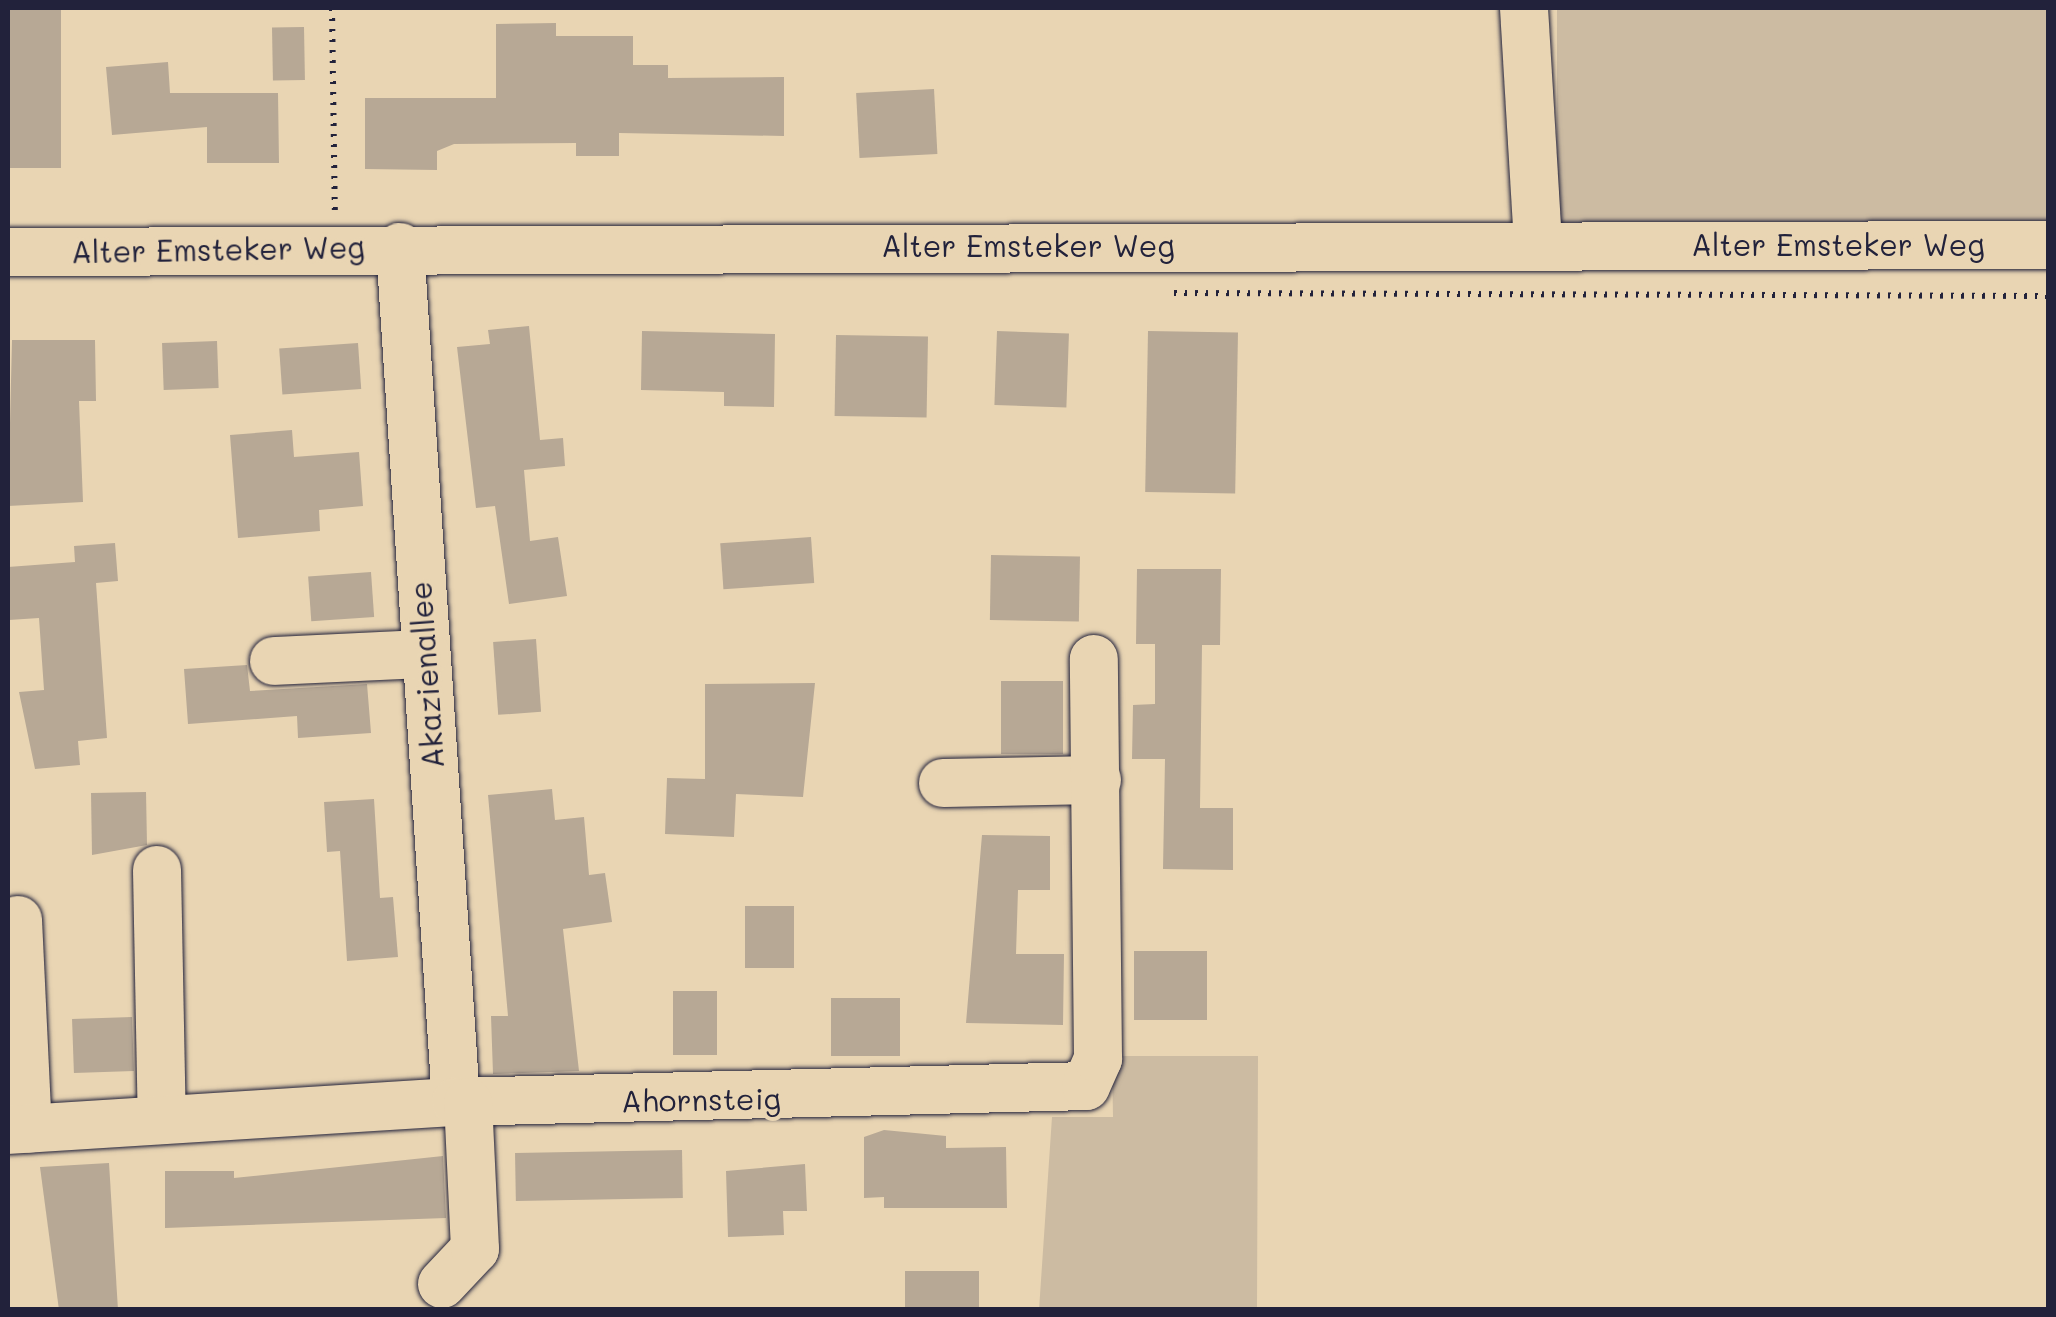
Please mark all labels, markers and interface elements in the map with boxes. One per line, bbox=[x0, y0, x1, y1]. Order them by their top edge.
street label: Alter Emsteker Weg bbox=[1691, 226, 1985, 262]
street label: Alter Emsteker Weg bbox=[881, 227, 1175, 263]
street label: Alter Emsteker Weg bbox=[71, 228, 365, 270]
street label: Akazienallee bbox=[402, 580, 450, 770]
street label: Ahornsteig bbox=[621, 1080, 781, 1118]

